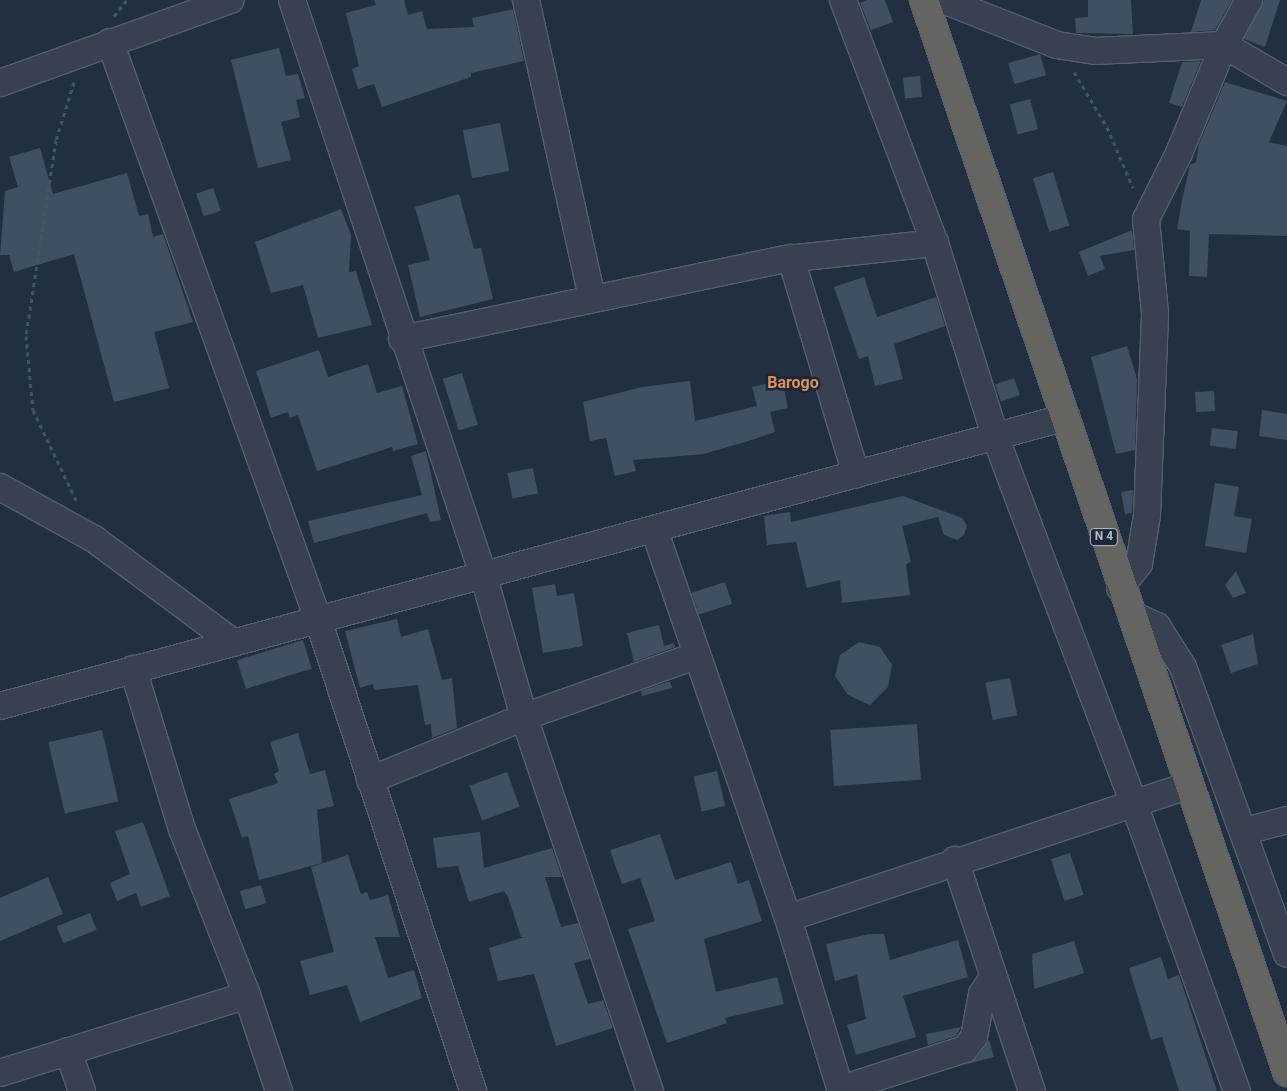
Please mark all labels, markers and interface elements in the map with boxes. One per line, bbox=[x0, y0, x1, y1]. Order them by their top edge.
district label: Barogo bbox=[767, 373, 819, 393]
road number: N 4 bbox=[1089, 528, 1119, 546]

